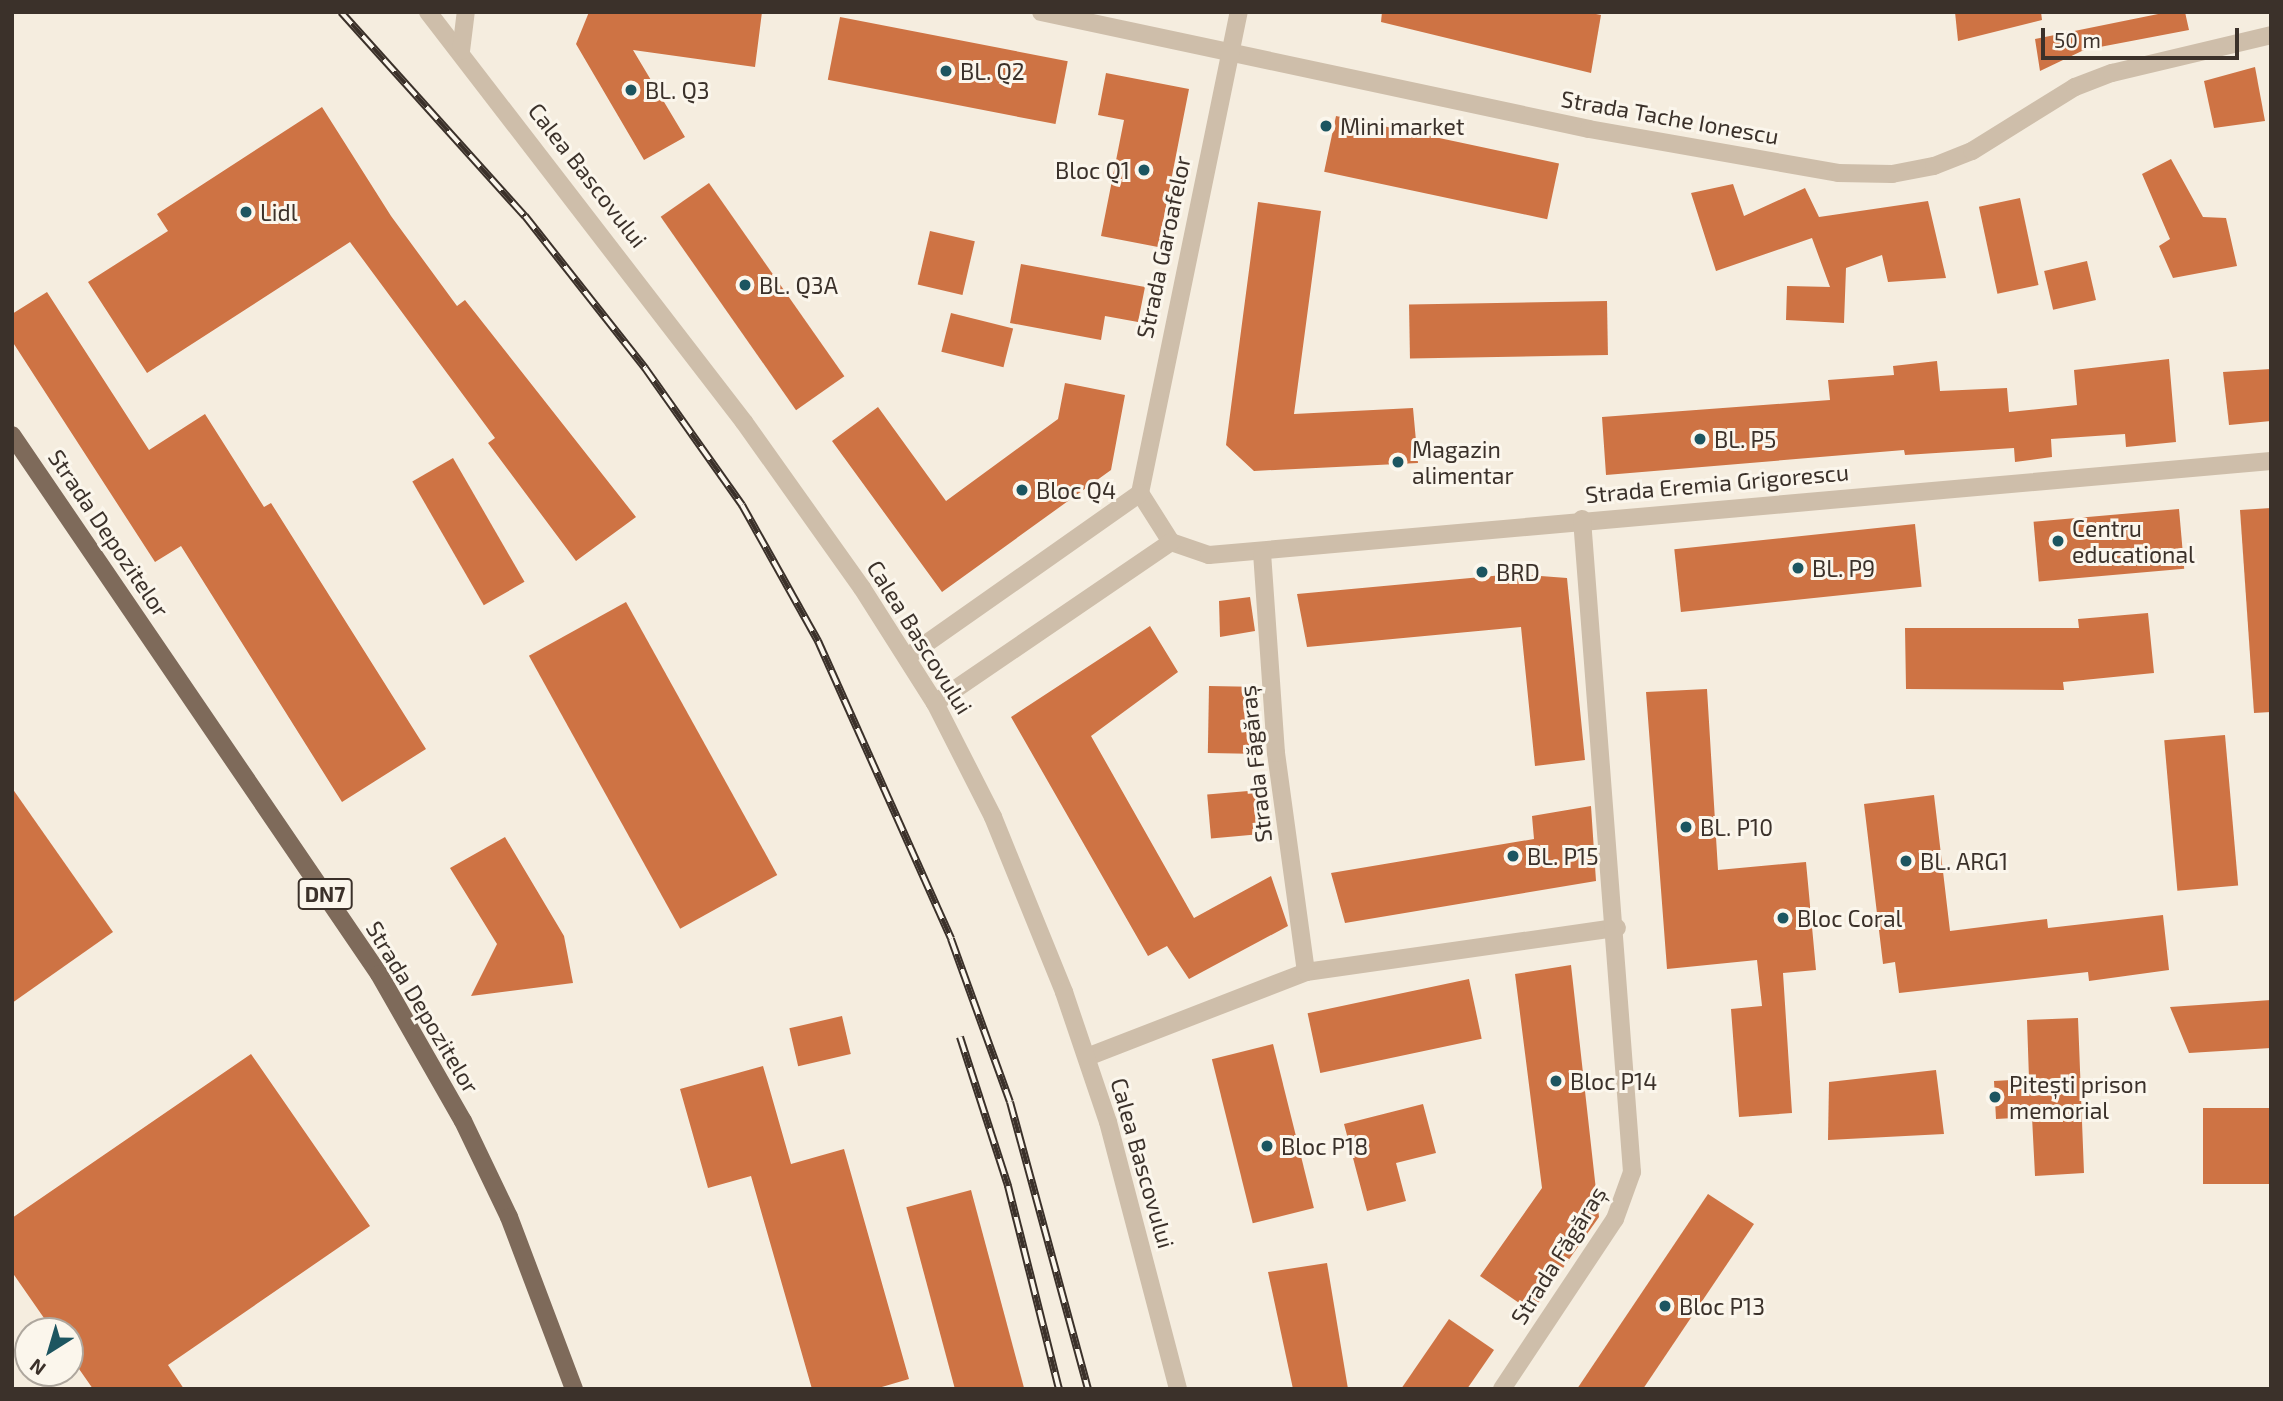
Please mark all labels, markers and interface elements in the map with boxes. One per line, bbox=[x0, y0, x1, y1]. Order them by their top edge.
scale bar bbox=[2045, 14, 2243, 58]
text: 50 m bbox=[2054, 27, 2101, 52]
place label: BL. Q2 bbox=[960, 57, 1025, 85]
marker: BL. Q2 bbox=[938, 63, 954, 79]
place label: BL. Q3 bbox=[645, 76, 710, 104]
marker: BL. Q3 bbox=[623, 82, 639, 98]
street label: Strada Tache Ionescu bbox=[1559, 84, 1781, 150]
street label: Calea Bascovului bbox=[523, 97, 653, 253]
place label: Mini market bbox=[1340, 112, 1465, 140]
marker: Mini market bbox=[1318, 118, 1334, 134]
street label: Strada Garoafelor bbox=[1130, 153, 1196, 341]
place label: Bloc Q1 bbox=[1055, 156, 1130, 184]
marker: Bloc Q1 bbox=[1136, 162, 1152, 178]
place label: Lidl bbox=[260, 198, 298, 226]
marker: Lidl bbox=[238, 204, 254, 220]
place label: BL. Q3A bbox=[759, 271, 838, 299]
marker: BL. Q3A bbox=[737, 277, 753, 293]
place label: BL. P5 bbox=[1714, 425, 1776, 453]
marker: BL. P5 bbox=[1692, 431, 1708, 447]
place label: Magazin alimentar bbox=[1412, 435, 1514, 489]
street label: Strada Depozitelor bbox=[43, 444, 175, 622]
marker: Magazin alimentar bbox=[1390, 454, 1406, 470]
street label: Strada Eremia Grigorescu bbox=[1584, 458, 1850, 508]
place label: Bloc Q4 bbox=[1036, 476, 1116, 504]
marker: Bloc Q4 bbox=[1014, 482, 1030, 498]
place label: Centru educational bbox=[2072, 514, 2195, 568]
marker: Centru educational bbox=[2050, 533, 2066, 549]
place label: BL. P9 bbox=[1812, 554, 1875, 582]
street label: Calea Bascovului bbox=[862, 555, 978, 719]
place label: BRD bbox=[1496, 558, 1540, 586]
marker: BL. P9 bbox=[1790, 560, 1806, 576]
marker: BRD bbox=[1474, 564, 1490, 580]
street label: Strada Făgăraș bbox=[1233, 684, 1277, 844]
place label: BL. P10 bbox=[1700, 813, 1773, 841]
marker: BL. P10 bbox=[1678, 819, 1694, 835]
place label: BL. P15 bbox=[1527, 842, 1599, 870]
place label: BL. ARG1 bbox=[1920, 847, 2009, 875]
marker: BL. P15 bbox=[1505, 848, 1521, 864]
marker: BL. ARG1 bbox=[1898, 853, 1914, 869]
road number: DN7 bbox=[297, 876, 353, 912]
place label: Bloc Coral bbox=[1797, 904, 1902, 932]
marker: Bloc Coral bbox=[1775, 910, 1791, 926]
street label: Strada Depozitelor bbox=[361, 916, 485, 1098]
place label: Bloc P14 bbox=[1570, 1067, 1657, 1095]
place label: Pitești prison memorial bbox=[2009, 1070, 2147, 1124]
marker: Bloc P14 bbox=[1548, 1073, 1564, 1089]
street label: Calea Bascovului bbox=[1105, 1075, 1181, 1251]
marker: Pitești prison memorial bbox=[1987, 1089, 2003, 1105]
place label: Bloc P18 bbox=[1281, 1132, 1368, 1160]
marker: Bloc P18 bbox=[1259, 1138, 1275, 1154]
street label: Strada Făgăraș bbox=[1505, 1181, 1611, 1329]
place label: Bloc P13 bbox=[1679, 1292, 1765, 1320]
marker: Bloc P13 bbox=[1657, 1298, 1673, 1314]
north arrow bbox=[14, 1317, 84, 1387]
text: N bbox=[25, 1354, 50, 1381]

